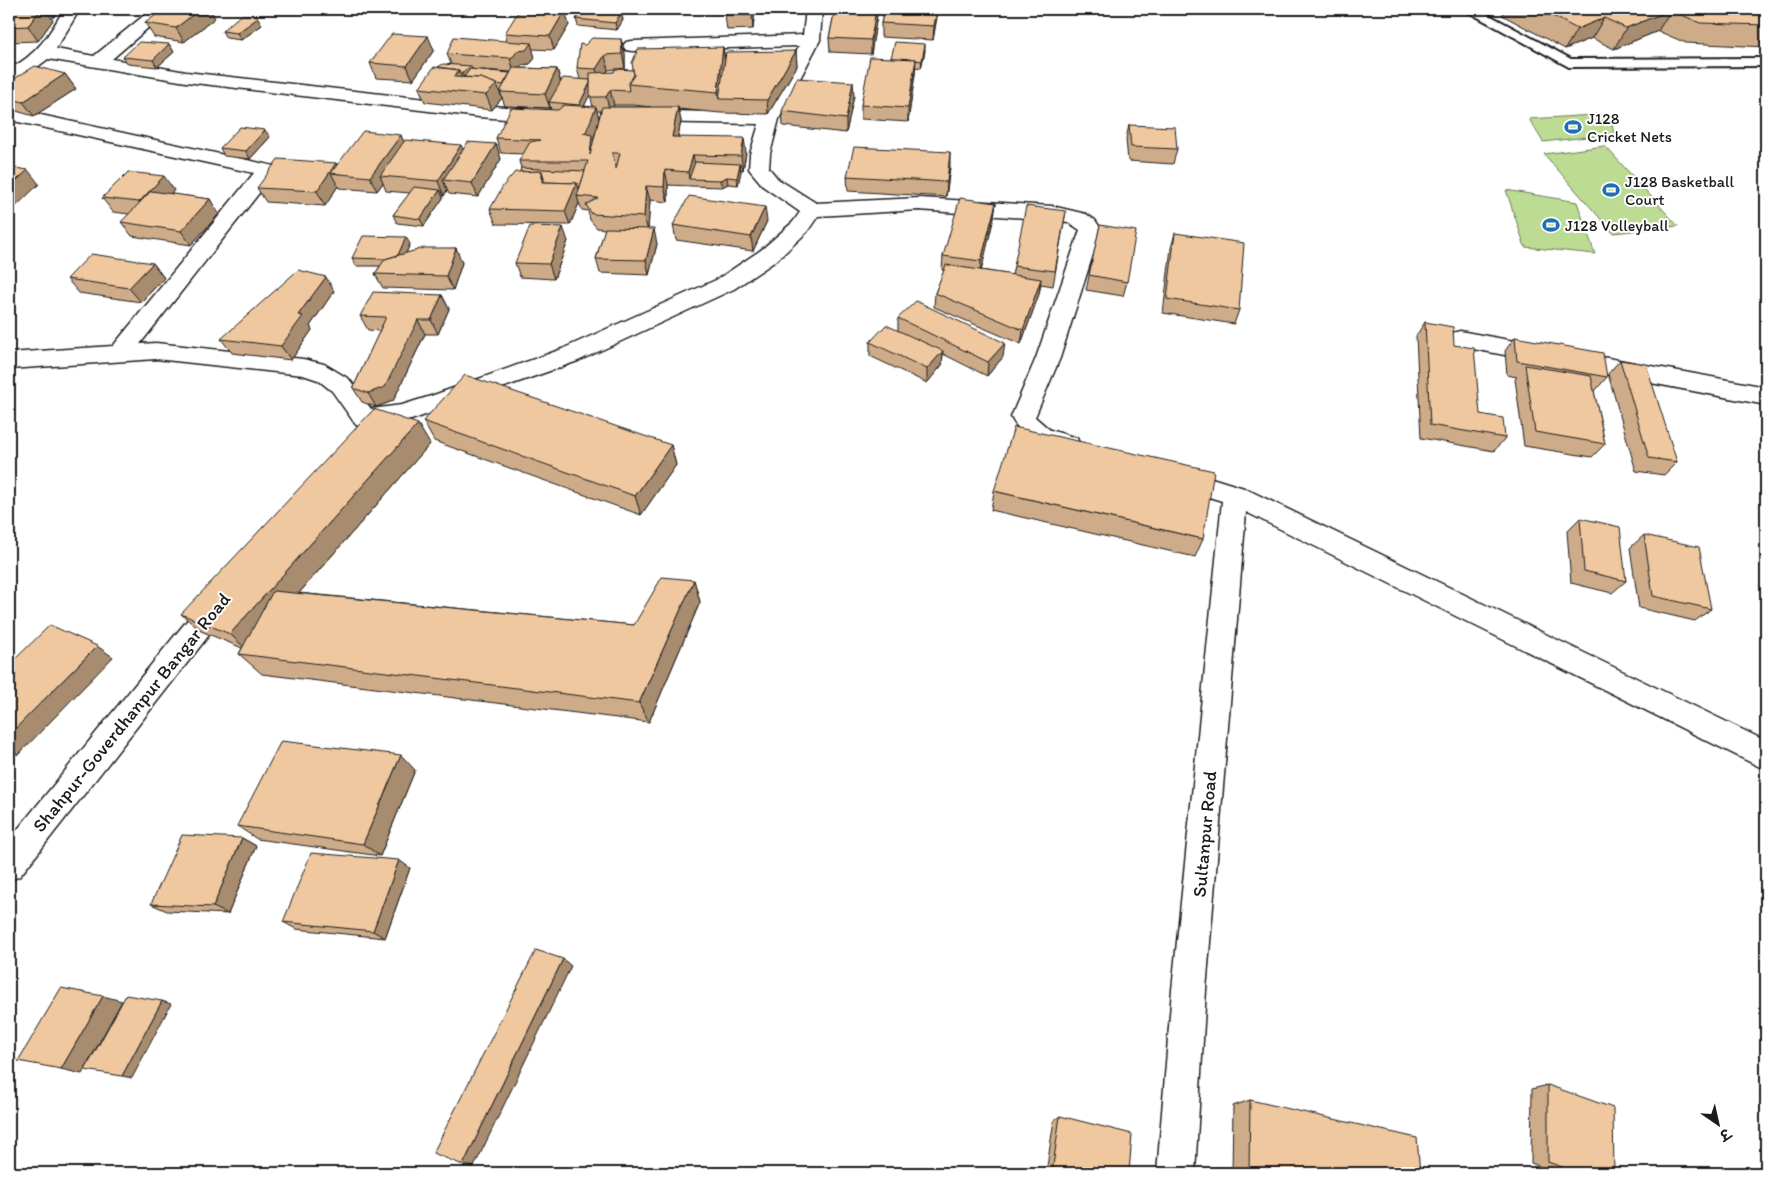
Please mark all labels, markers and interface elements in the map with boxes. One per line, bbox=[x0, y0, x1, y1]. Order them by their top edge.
place label: J128 Cricket Nets bbox=[1587, 109, 1672, 146]
sports icon: J128 Cricket Nets bbox=[1563, 117, 1583, 137]
place label: J128 Basketball Court bbox=[1625, 172, 1735, 209]
sports icon: J128 Basketball Court bbox=[1601, 180, 1621, 200]
sports icon: J128 Volleyball bbox=[1541, 215, 1561, 235]
place label: J128 Volleyball bbox=[1565, 216, 1669, 235]
street label: Shahpur-Goverdhanpur Bangar Road bbox=[28, 587, 236, 837]
street label: Sultanpur Road bbox=[1188, 769, 1222, 898]
north arrow bbox=[1692, 1100, 1742, 1150]
text: उ bbox=[1715, 1124, 1735, 1145]

